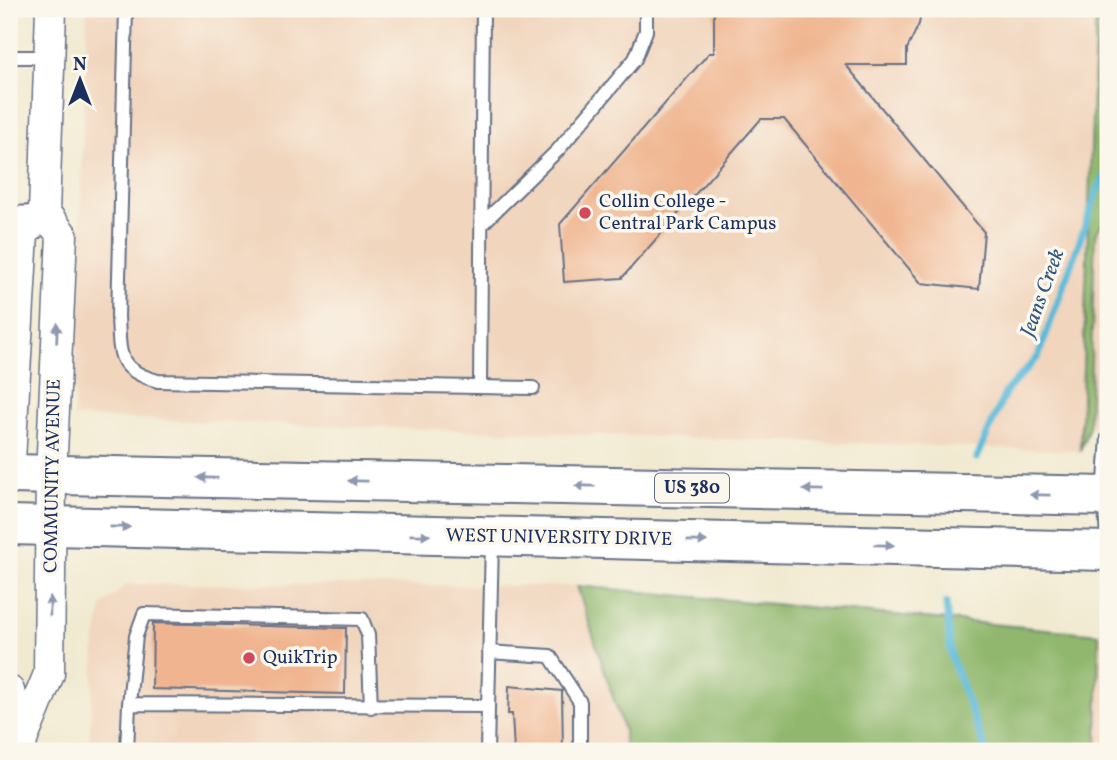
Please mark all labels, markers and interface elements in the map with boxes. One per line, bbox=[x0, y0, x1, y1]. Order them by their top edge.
north arrow bbox=[46, 46, 116, 116]
text: N bbox=[73, 52, 87, 78]
place label: Collin College - Central Park Campus bbox=[599, 189, 776, 237]
marker: Collin College - Central Park Campus bbox=[577, 205, 593, 221]
water label: Jeans Creek bbox=[1013, 245, 1072, 343]
one-way arrow bbox=[52, 322, 63, 344]
street label: COMMUNITY AVENUE bbox=[38, 379, 68, 573]
one-way arrow bbox=[197, 472, 219, 484]
road number: US 380 bbox=[655, 474, 729, 502]
one-way arrow bbox=[346, 475, 368, 487]
one-way arrow bbox=[574, 480, 596, 491]
one-way arrow bbox=[801, 484, 823, 496]
one-way arrow bbox=[1029, 489, 1051, 500]
one-way arrow bbox=[109, 522, 131, 533]
street label: WEST UNIVERSITY DRIVE bbox=[445, 523, 673, 553]
one-way arrow bbox=[410, 529, 432, 540]
one-way arrow bbox=[686, 535, 708, 547]
one-way arrow bbox=[873, 540, 895, 551]
one-way arrow bbox=[45, 595, 56, 617]
place label: QuikTrip bbox=[263, 645, 338, 671]
marker: QuikTrip bbox=[241, 650, 257, 666]

